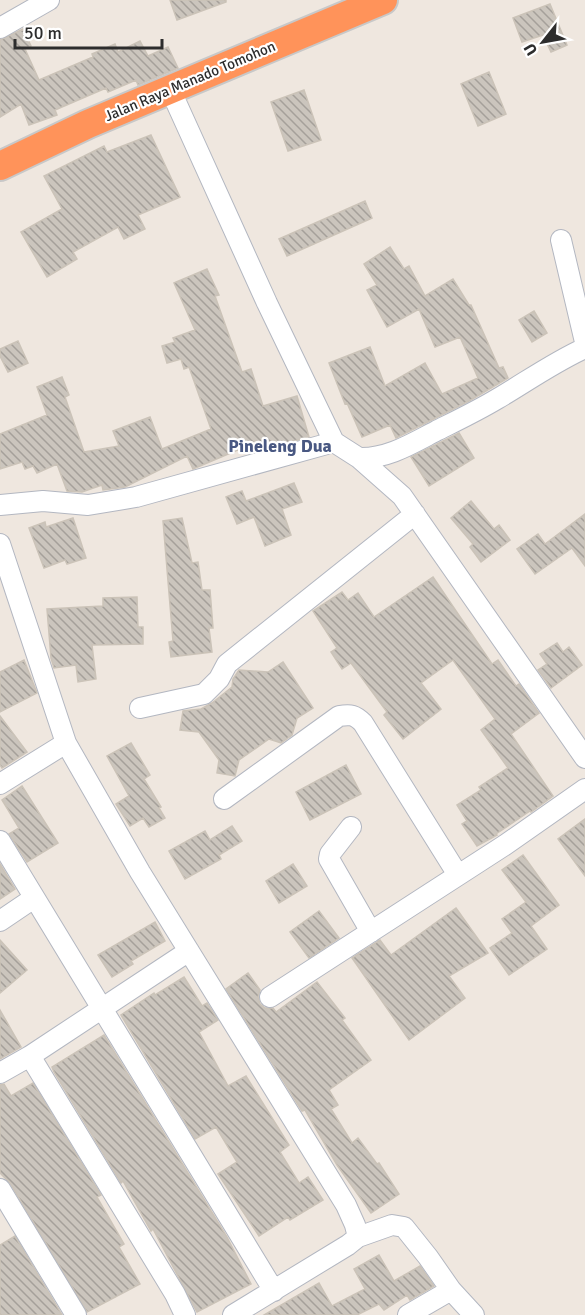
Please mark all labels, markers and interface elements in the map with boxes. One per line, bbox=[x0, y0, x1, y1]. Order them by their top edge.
scale bar bbox=[15, 12, 162, 50]
north arrow bbox=[513, 12, 573, 72]
text: 50 m bbox=[24, 22, 62, 44]
street label: Jalan Raya Manado Tomohon bbox=[102, 37, 278, 125]
text: U bbox=[520, 39, 542, 59]
district label: Pineleng Dua bbox=[228, 435, 332, 457]

